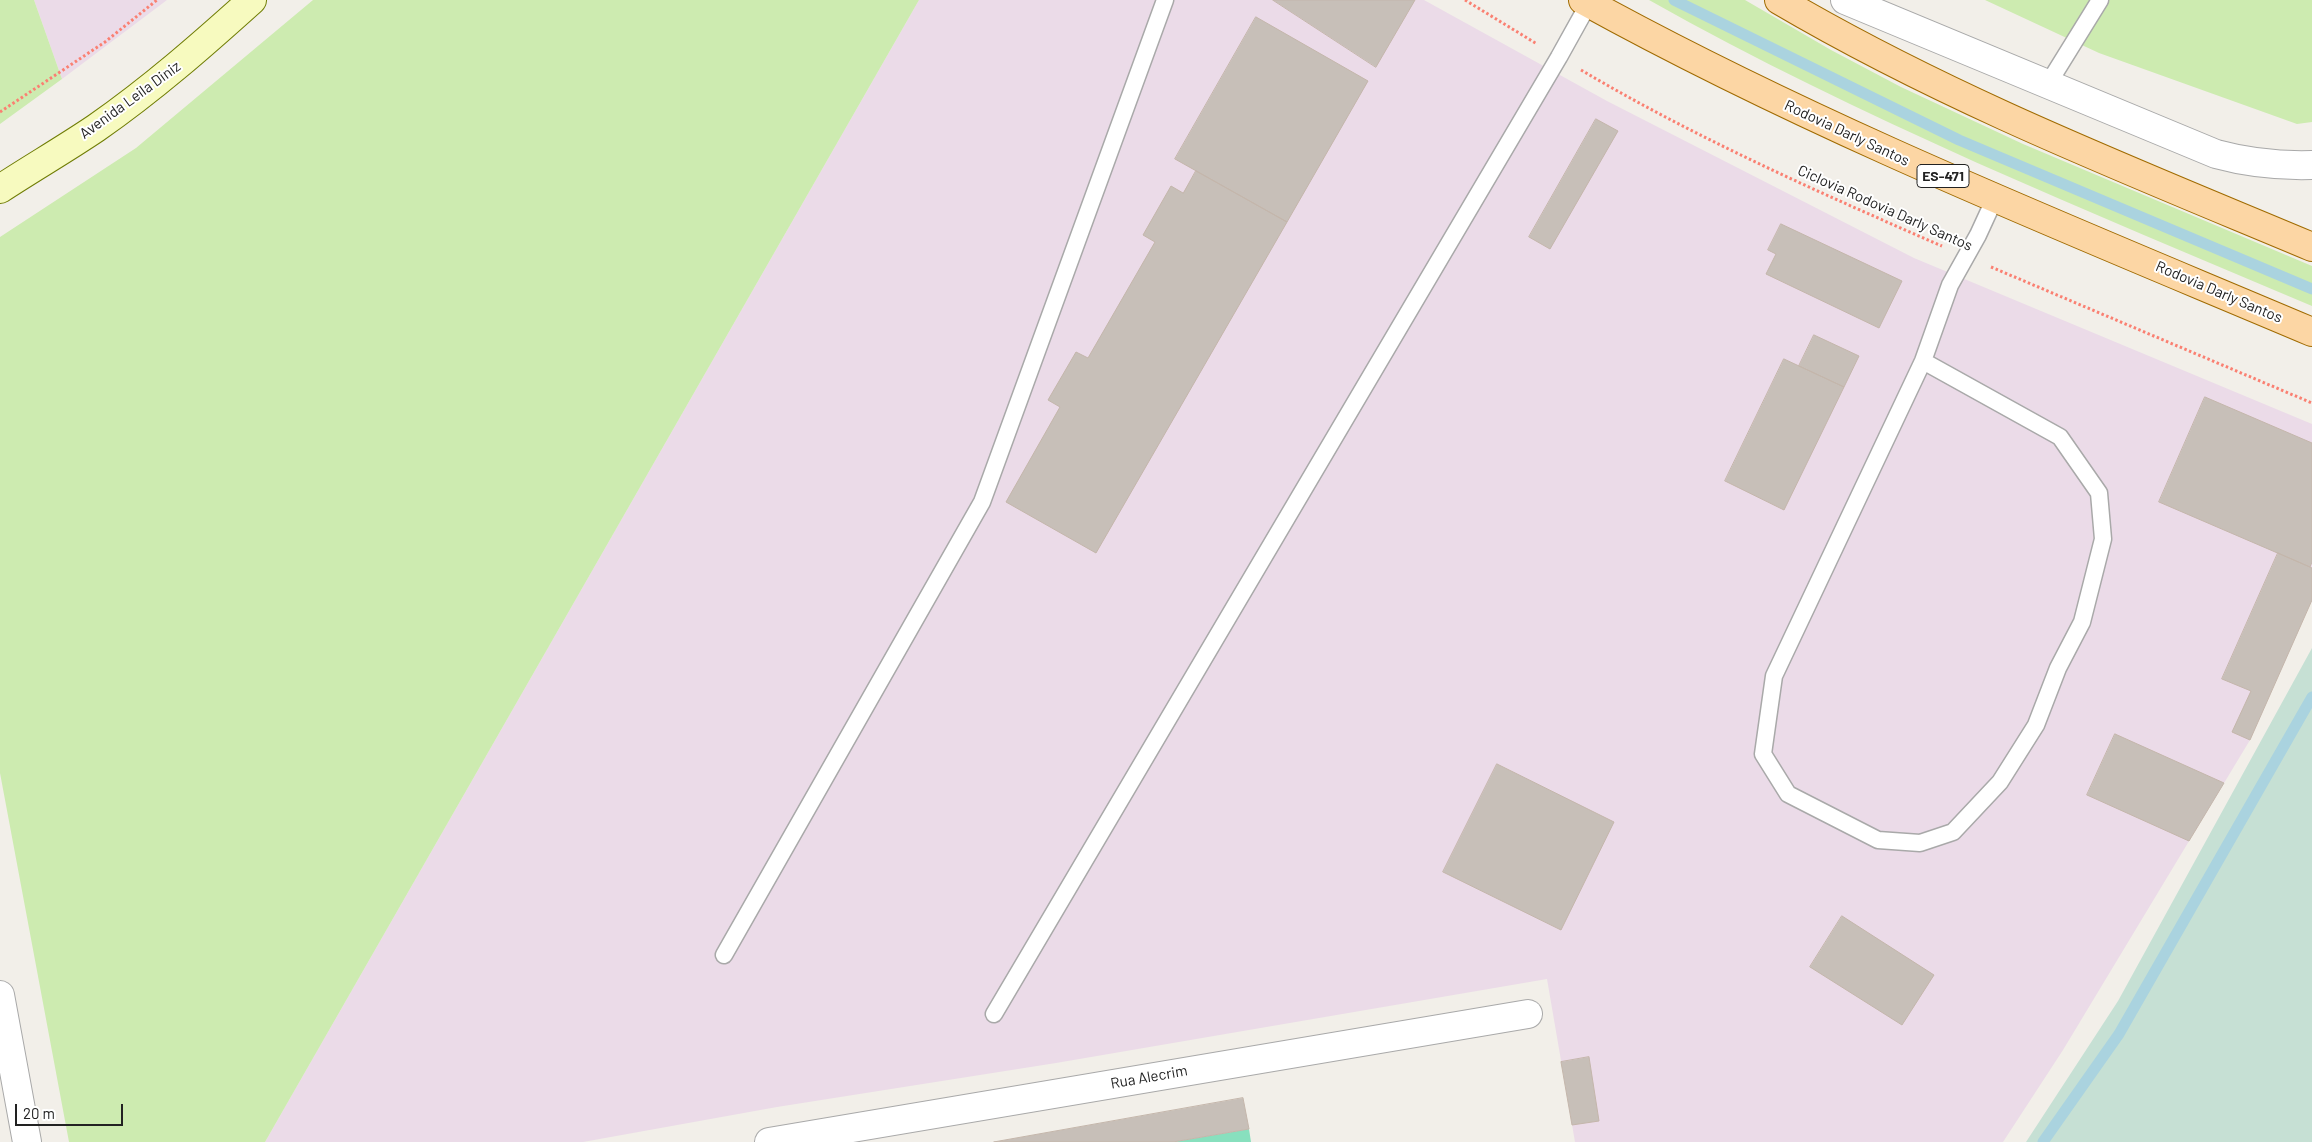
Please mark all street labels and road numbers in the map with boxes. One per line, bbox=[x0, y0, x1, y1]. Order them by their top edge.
street label: Avenida Leila Diniz bbox=[76, 57, 184, 143]
street label: Rodovia Darly Santos bbox=[1782, 96, 1912, 170]
street label: Ciclovia Rodovia Darly Santos bbox=[1795, 161, 1975, 255]
road number: ES-471 bbox=[1917, 165, 1969, 188]
street label: Rodovia Darly Santos bbox=[2153, 257, 2285, 327]
street label: Rua Alecrim bbox=[1109, 1061, 1189, 1093]

